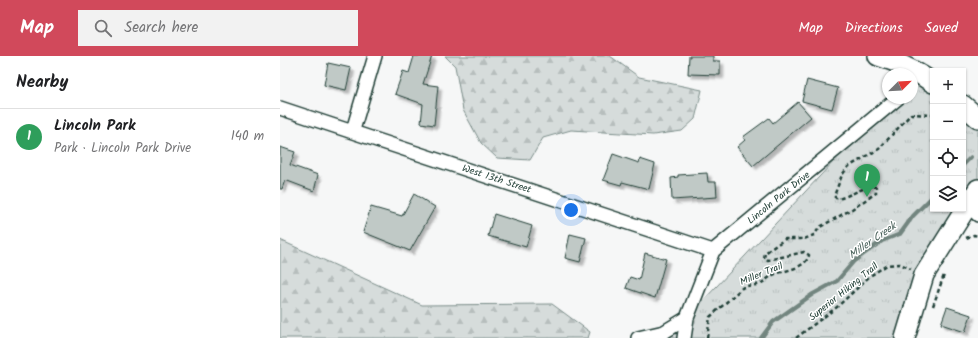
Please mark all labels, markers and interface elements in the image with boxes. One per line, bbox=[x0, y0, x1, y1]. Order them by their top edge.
search box bbox=[78, 10, 358, 46]
text: Map bbox=[20, 13, 54, 43]
text: Search here bbox=[124, 16, 198, 40]
icon: search bbox=[92, 17, 114, 39]
text: Map bbox=[798, 17, 823, 39]
text: Directions bbox=[845, 17, 903, 39]
text: Saved bbox=[925, 17, 958, 39]
north arrow bbox=[882, 68, 918, 104]
map controls bbox=[930, 68, 966, 212]
button: + bbox=[930, 68, 966, 104]
text: Nearby bbox=[16, 69, 68, 96]
button: − bbox=[930, 104, 966, 140]
text: Lincoln Park bbox=[54, 114, 135, 138]
text: 1 bbox=[27, 126, 31, 147]
text: 140 m bbox=[231, 126, 264, 147]
text: Park · Lincoln Park Drive bbox=[54, 138, 191, 159]
button: locate bbox=[930, 140, 966, 176]
street label: West 13th Street bbox=[460, 160, 533, 198]
pin: 1 bbox=[854, 164, 880, 197]
street label: Lincoln Park Drive bbox=[744, 167, 814, 228]
button: layers bbox=[930, 176, 966, 212]
your location bbox=[561, 200, 581, 220]
water label: Miller Creek bbox=[845, 217, 902, 264]
street label: Miller Trail bbox=[737, 258, 786, 290]
street label: Superior Hiking Trail bbox=[805, 258, 882, 325]

